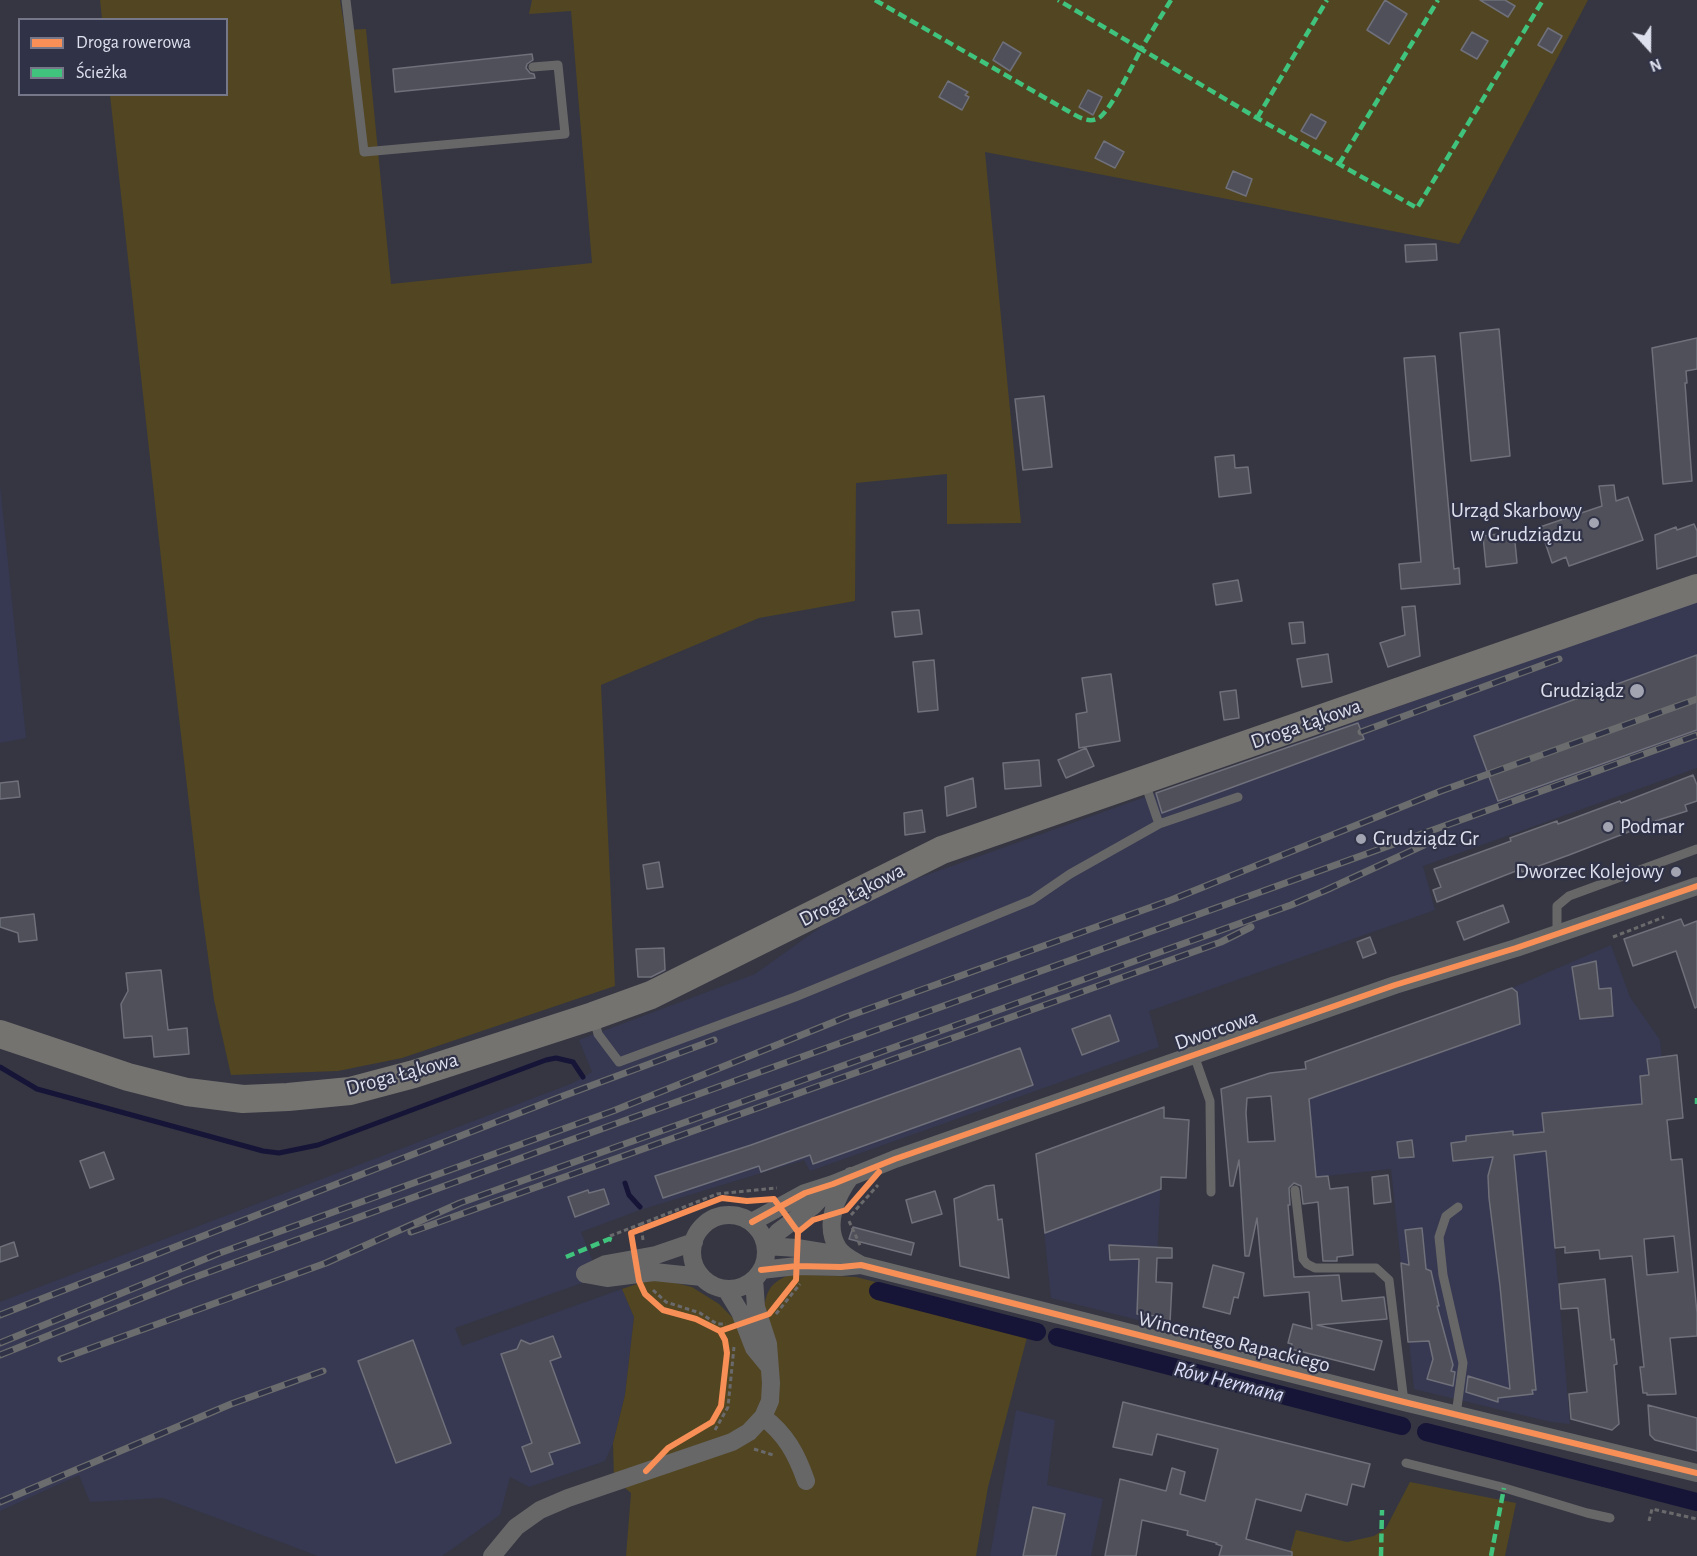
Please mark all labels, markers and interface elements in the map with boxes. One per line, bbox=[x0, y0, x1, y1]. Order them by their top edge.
legend bbox=[18, 18, 228, 96]
north arrow bbox=[1619, 18, 1679, 78]
text: Droga rowerowa bbox=[76, 34, 191, 52]
text: N bbox=[1647, 55, 1664, 74]
text: Ścieżka bbox=[76, 64, 127, 82]
place label: Urząd Skarbowy w Grudziądzu bbox=[1451, 498, 1582, 548]
marker: Urząd Skarbowy w Grudziądzu bbox=[1587, 516, 1601, 530]
place label: Grudziądz bbox=[1541, 678, 1624, 704]
marker: Grudziądz bbox=[1628, 682, 1646, 700]
street label: Droga Łąkowa bbox=[1247, 693, 1365, 755]
place label: Podmar bbox=[1620, 814, 1684, 840]
marker: Podmar bbox=[1601, 820, 1615, 834]
place label: Grudziądz Gr bbox=[1373, 826, 1479, 852]
marker: Grudziądz Gr bbox=[1354, 832, 1368, 846]
street label: Droga Łąkowa bbox=[795, 858, 909, 932]
place label: Dworzec Kolejowy bbox=[1515, 859, 1664, 885]
marker: Dworzec Kolejowy bbox=[1669, 865, 1683, 879]
street label: Dworcowa bbox=[1171, 1004, 1261, 1056]
street label: Droga Łąkowa bbox=[343, 1047, 461, 1101]
street label: Wincentego Rapackiego bbox=[1135, 1306, 1333, 1378]
water label: Rów Hermana bbox=[1171, 1356, 1287, 1408]

